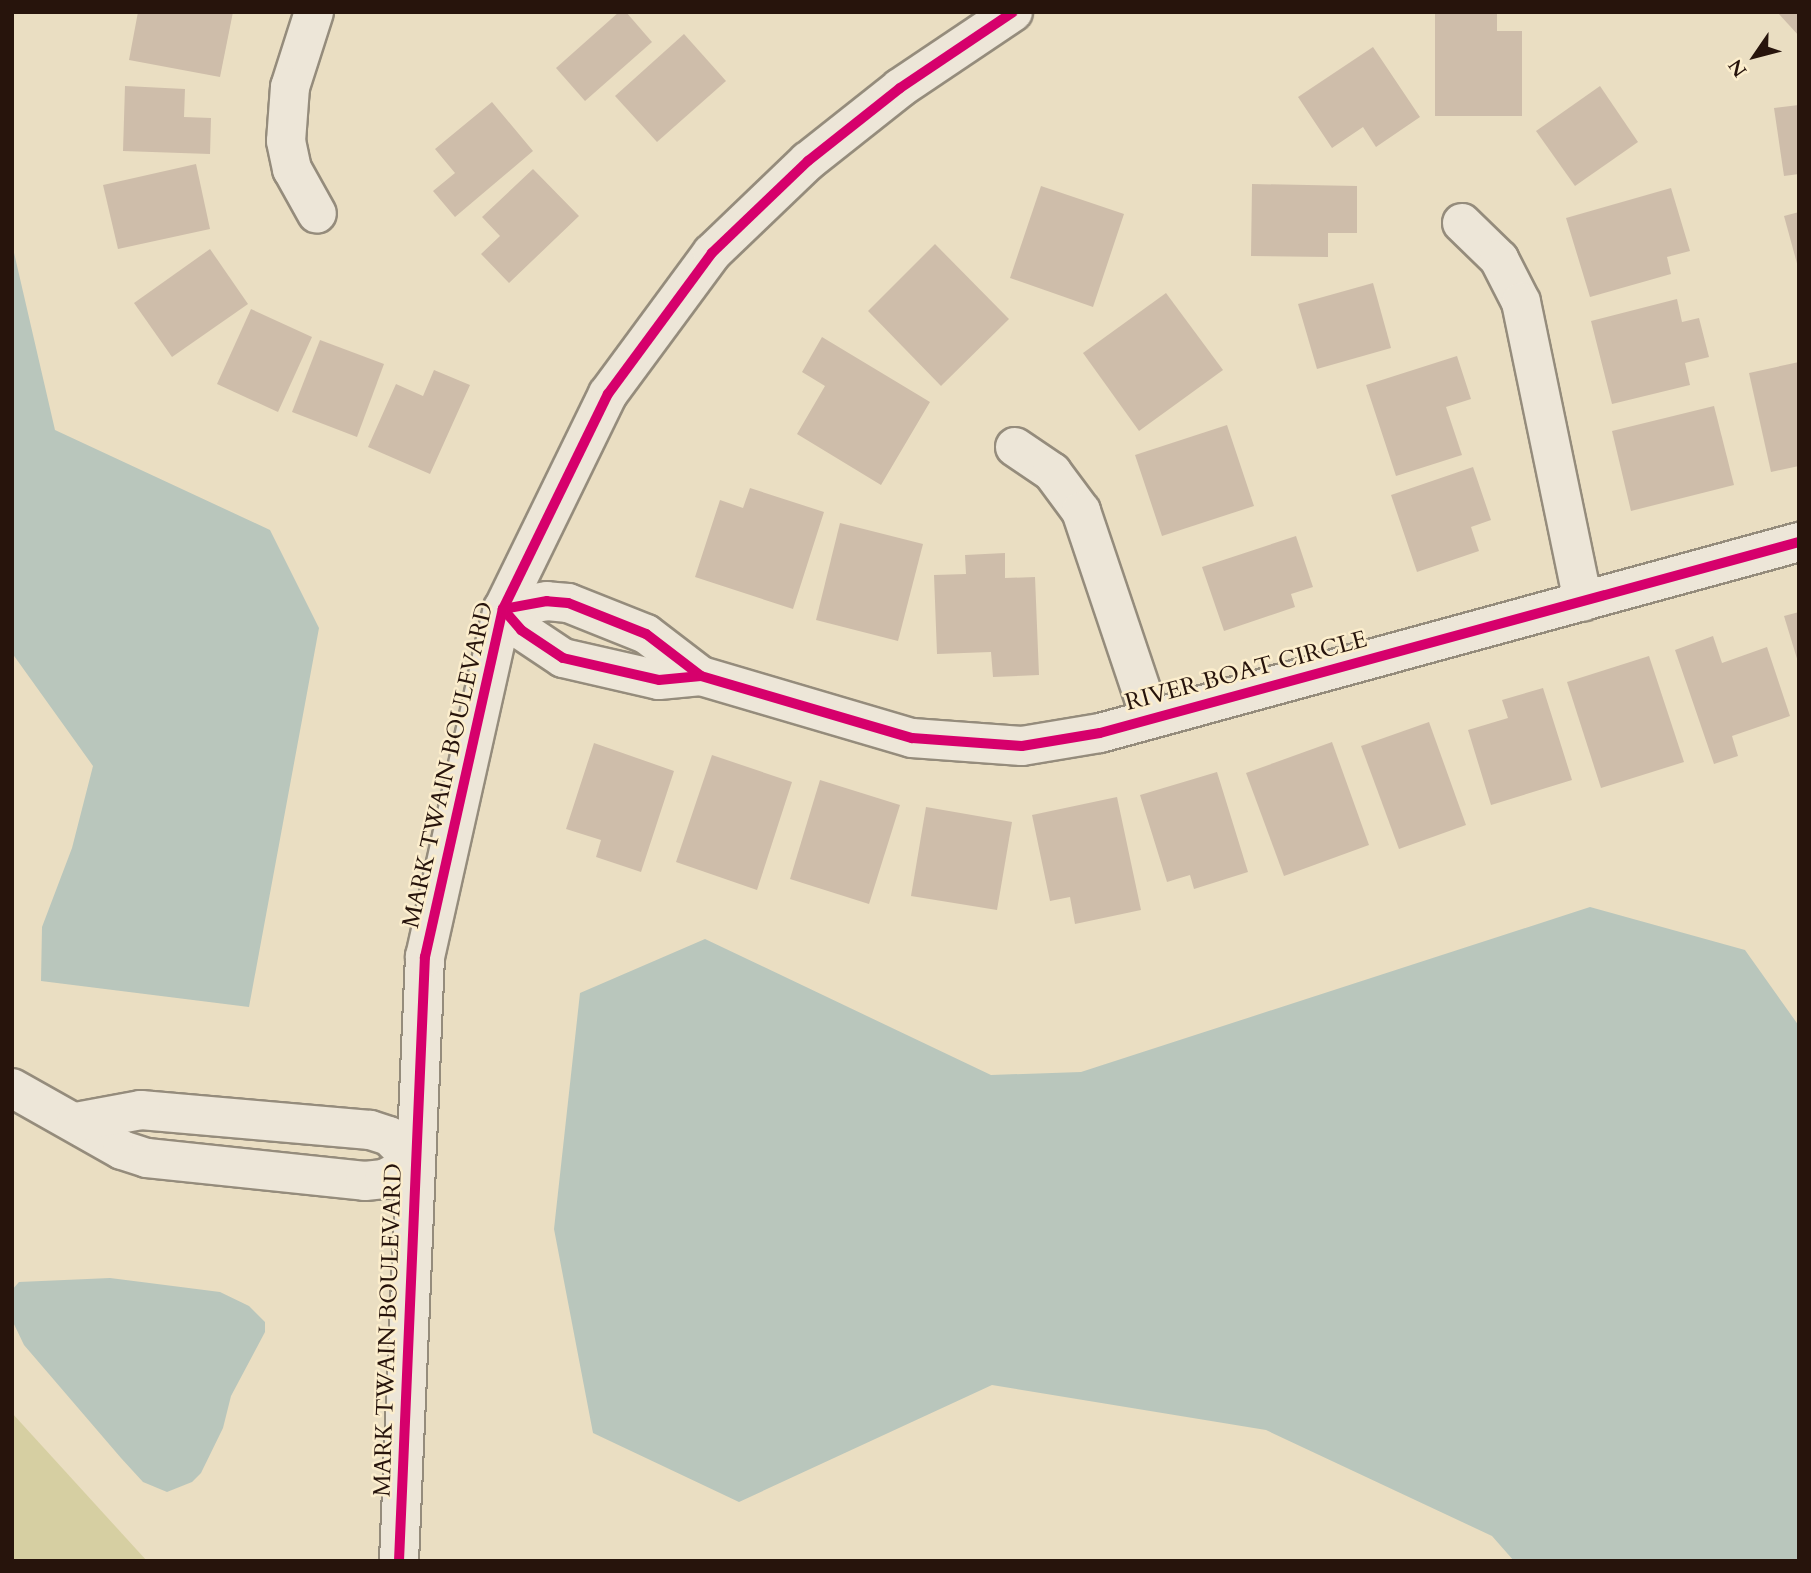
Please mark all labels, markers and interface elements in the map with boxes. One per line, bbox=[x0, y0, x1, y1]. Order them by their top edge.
north arrow bbox=[1720, 21, 1790, 91]
text: N bbox=[1722, 54, 1753, 82]
street label: MARK TWAIN BOULEVARD bbox=[396, 599, 500, 931]
street label: RIVER BOAT CIRCLE bbox=[1122, 625, 1370, 717]
street label: MARK TWAIN BOULEVARD bbox=[368, 1163, 408, 1497]

